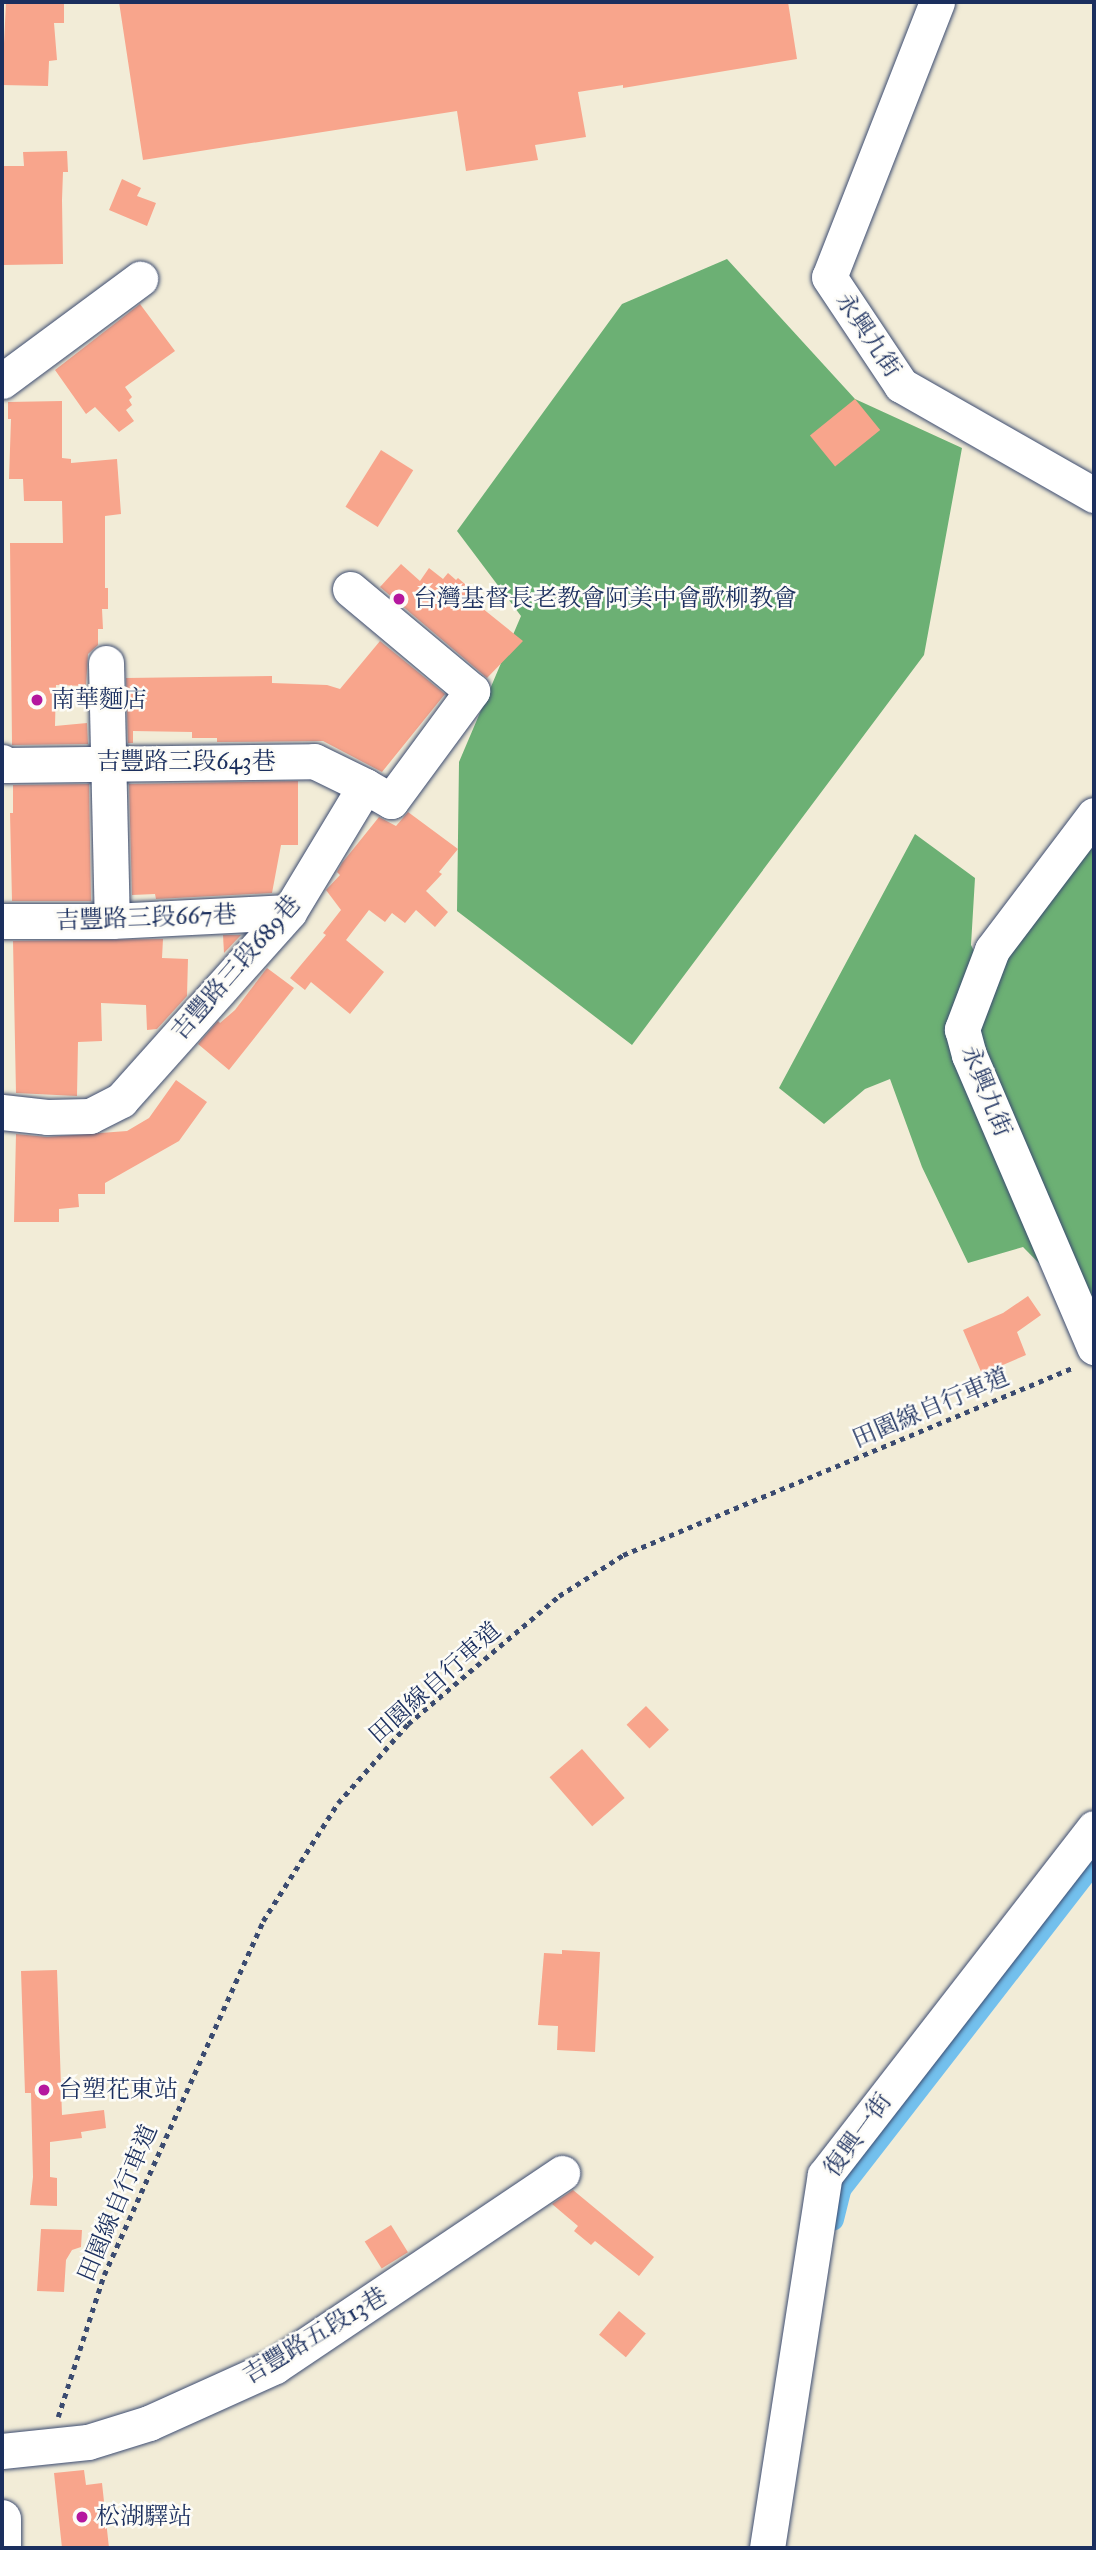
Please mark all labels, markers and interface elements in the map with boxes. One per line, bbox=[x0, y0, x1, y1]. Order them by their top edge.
street label: 永興九街 bbox=[829, 287, 907, 383]
place label: 台灣基督長老教會阿美中會歌柳教會 bbox=[413, 585, 797, 613]
marker: 台灣基督長老教會阿美中會歌柳教會 bbox=[391, 591, 407, 607]
place label: 南華麵店 bbox=[51, 686, 147, 714]
marker: 南華麵店 bbox=[29, 692, 45, 708]
street label: 吉豐路三段643巷 bbox=[96, 748, 276, 776]
street label: 吉豐路三段689巷 bbox=[165, 890, 307, 1046]
street label: 吉豐路三段667巷 bbox=[55, 900, 237, 936]
street label: 永興九街 bbox=[955, 1041, 1017, 1141]
street label: 田園線自行車道 bbox=[848, 1362, 1014, 1454]
street label: 田園線自行車道 bbox=[363, 1616, 507, 1750]
place label: 台塑花東站 bbox=[58, 2076, 178, 2104]
marker: 台塑花東站 bbox=[36, 2082, 52, 2098]
street label: 復興一街 bbox=[818, 2088, 898, 2182]
street label: 田園線自行車道 bbox=[72, 2120, 164, 2286]
street label: 吉豐路五段13巷 bbox=[238, 2282, 392, 2390]
place label: 松湖驛站 bbox=[96, 2503, 192, 2531]
marker: 松湖驛站 bbox=[74, 2509, 90, 2525]

